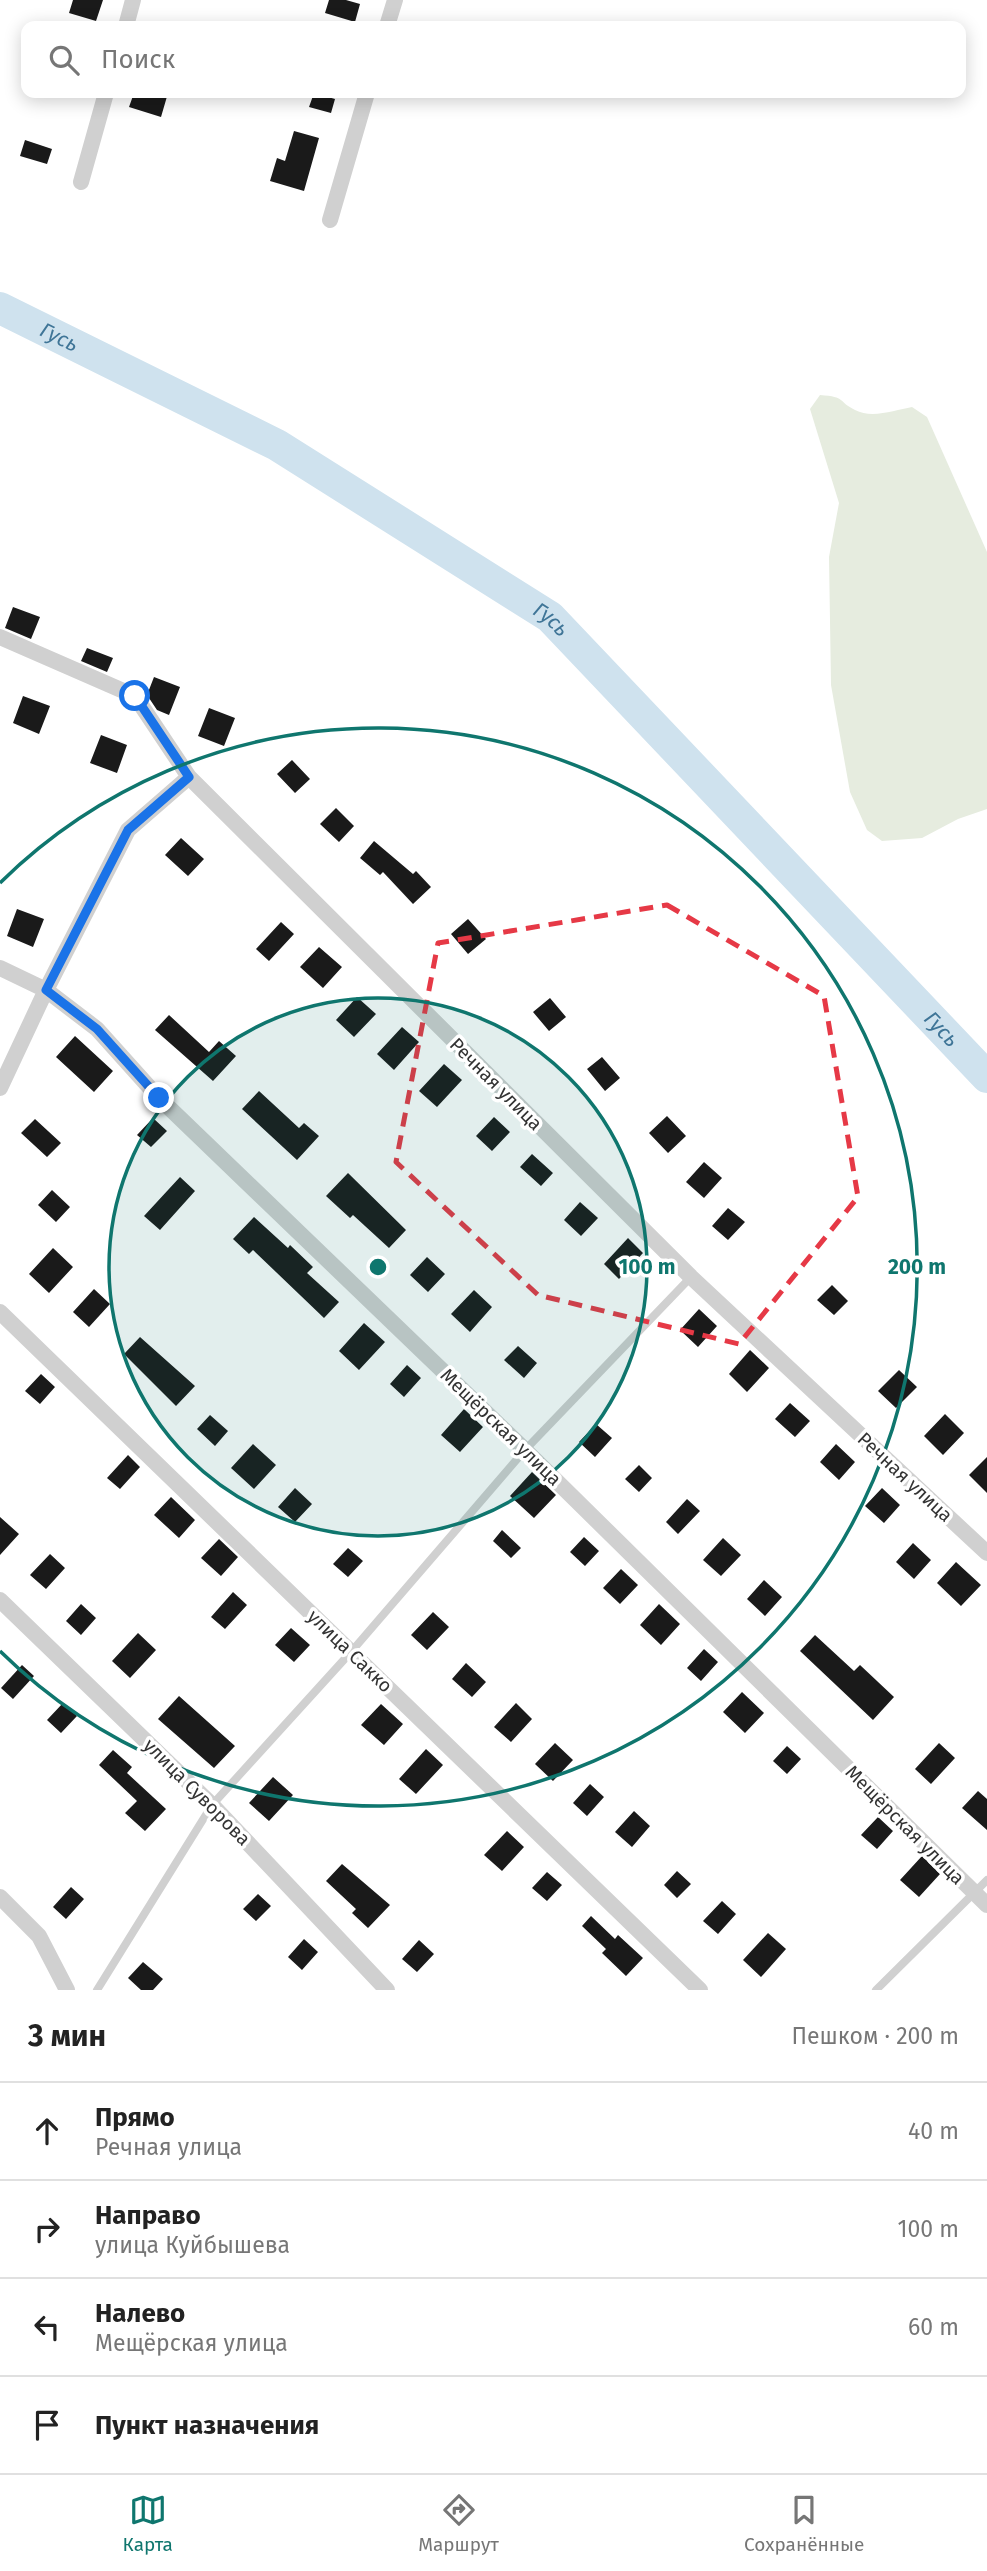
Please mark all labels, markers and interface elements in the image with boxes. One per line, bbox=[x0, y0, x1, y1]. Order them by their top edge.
search box bbox=[21, 21, 966, 98]
icon: search bbox=[45, 41, 83, 79]
text: Поиск bbox=[101, 44, 175, 75]
water label: Гусь bbox=[36, 317, 83, 358]
water label: Гусь bbox=[528, 597, 575, 642]
route start bbox=[119, 680, 150, 711]
water label: Гусь bbox=[918, 1006, 965, 1052]
street label: Речная улица bbox=[445, 1033, 547, 1135]
route end bbox=[143, 1082, 174, 1113]
text: 100 m bbox=[618, 1254, 676, 1280]
text: 200 m bbox=[888, 1254, 946, 1280]
centre of rings bbox=[366, 1255, 390, 1279]
street label: Мещёрская улица bbox=[436, 1363, 566, 1491]
street label: Речная улица bbox=[853, 1427, 957, 1527]
street label: улица Сакко bbox=[303, 1605, 397, 1697]
street label: улица Суворова bbox=[139, 1734, 255, 1850]
street label: Мещёрская улица bbox=[841, 1761, 969, 1889]
text: 3 мин bbox=[28, 2018, 106, 2054]
text: Пешком · 200 m bbox=[791, 2022, 959, 2050]
text: Прямо bbox=[95, 2102, 175, 2133]
icon: ahead bbox=[28, 2112, 66, 2150]
text: 40 m bbox=[908, 2117, 959, 2145]
text: Речная улица bbox=[95, 2133, 242, 2161]
text: Направо bbox=[95, 2200, 201, 2231]
icon: right bbox=[28, 2210, 66, 2248]
text: 100 m bbox=[898, 2215, 959, 2243]
text: улица Куйбышева bbox=[95, 2231, 290, 2259]
text: Налево bbox=[95, 2298, 185, 2329]
icon: left bbox=[28, 2308, 66, 2346]
text: 60 m bbox=[908, 2313, 959, 2341]
text: Мещёрская улица bbox=[95, 2329, 288, 2357]
icon: arrive bbox=[28, 2406, 66, 2444]
text: Пункт назначения bbox=[95, 2410, 319, 2441]
tab: Карта bbox=[123, 2491, 173, 2556]
tab: Маршрут bbox=[418, 2491, 499, 2556]
tab: Сохранённые bbox=[744, 2491, 864, 2556]

